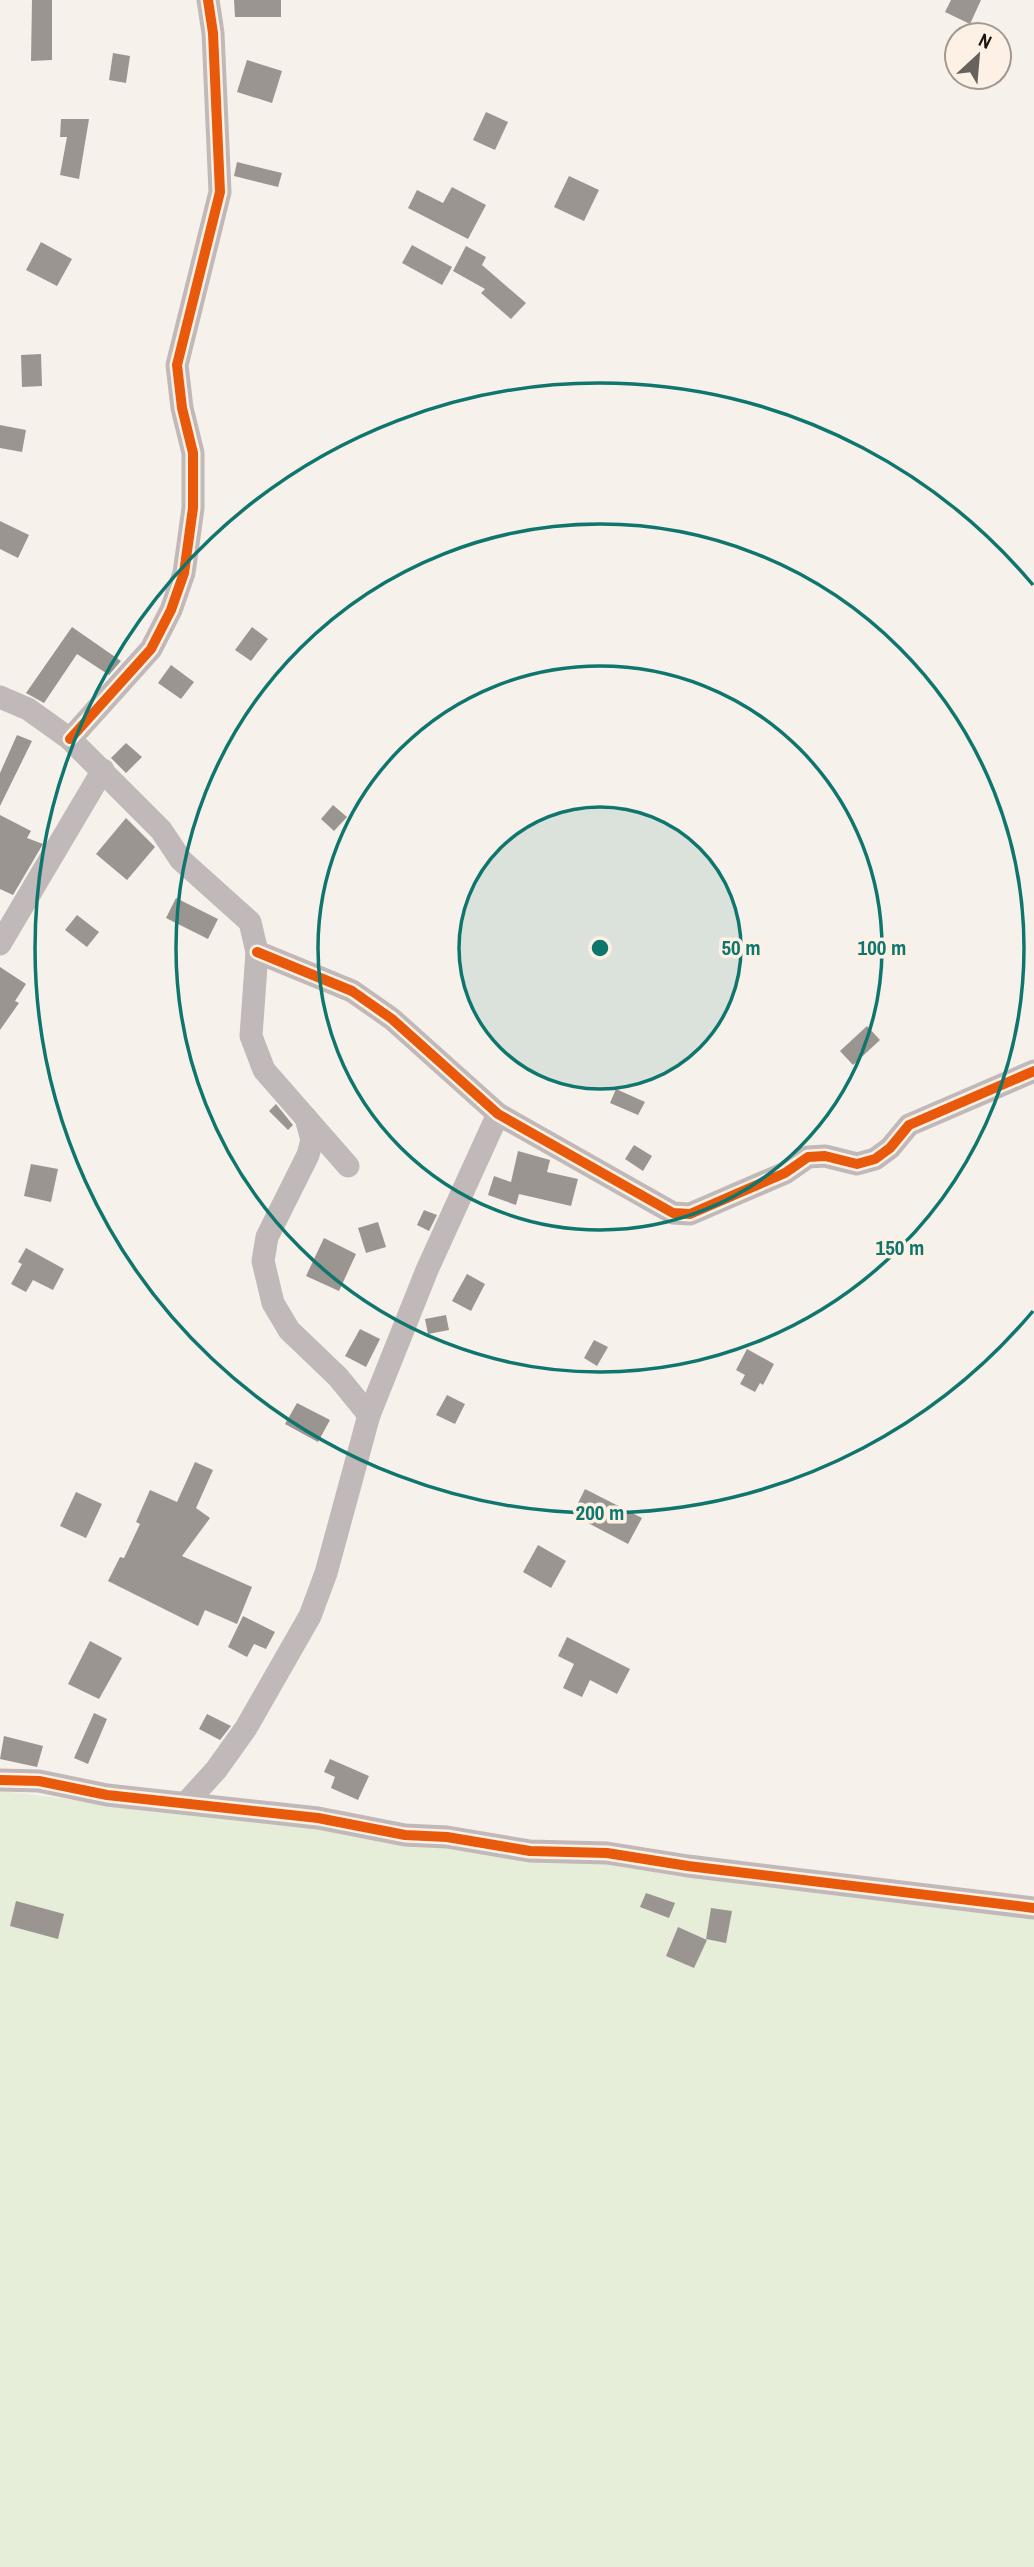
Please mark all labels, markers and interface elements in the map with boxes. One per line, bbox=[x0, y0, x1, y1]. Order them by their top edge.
north arrow bbox=[943, 21, 1013, 91]
text: N bbox=[975, 27, 996, 55]
text: 50 m bbox=[721, 933, 761, 962]
text: 100 m bbox=[858, 933, 906, 962]
centre of rings bbox=[588, 936, 612, 960]
text: 150 m bbox=[876, 1233, 924, 1262]
text: 200 m bbox=[576, 1498, 624, 1527]

